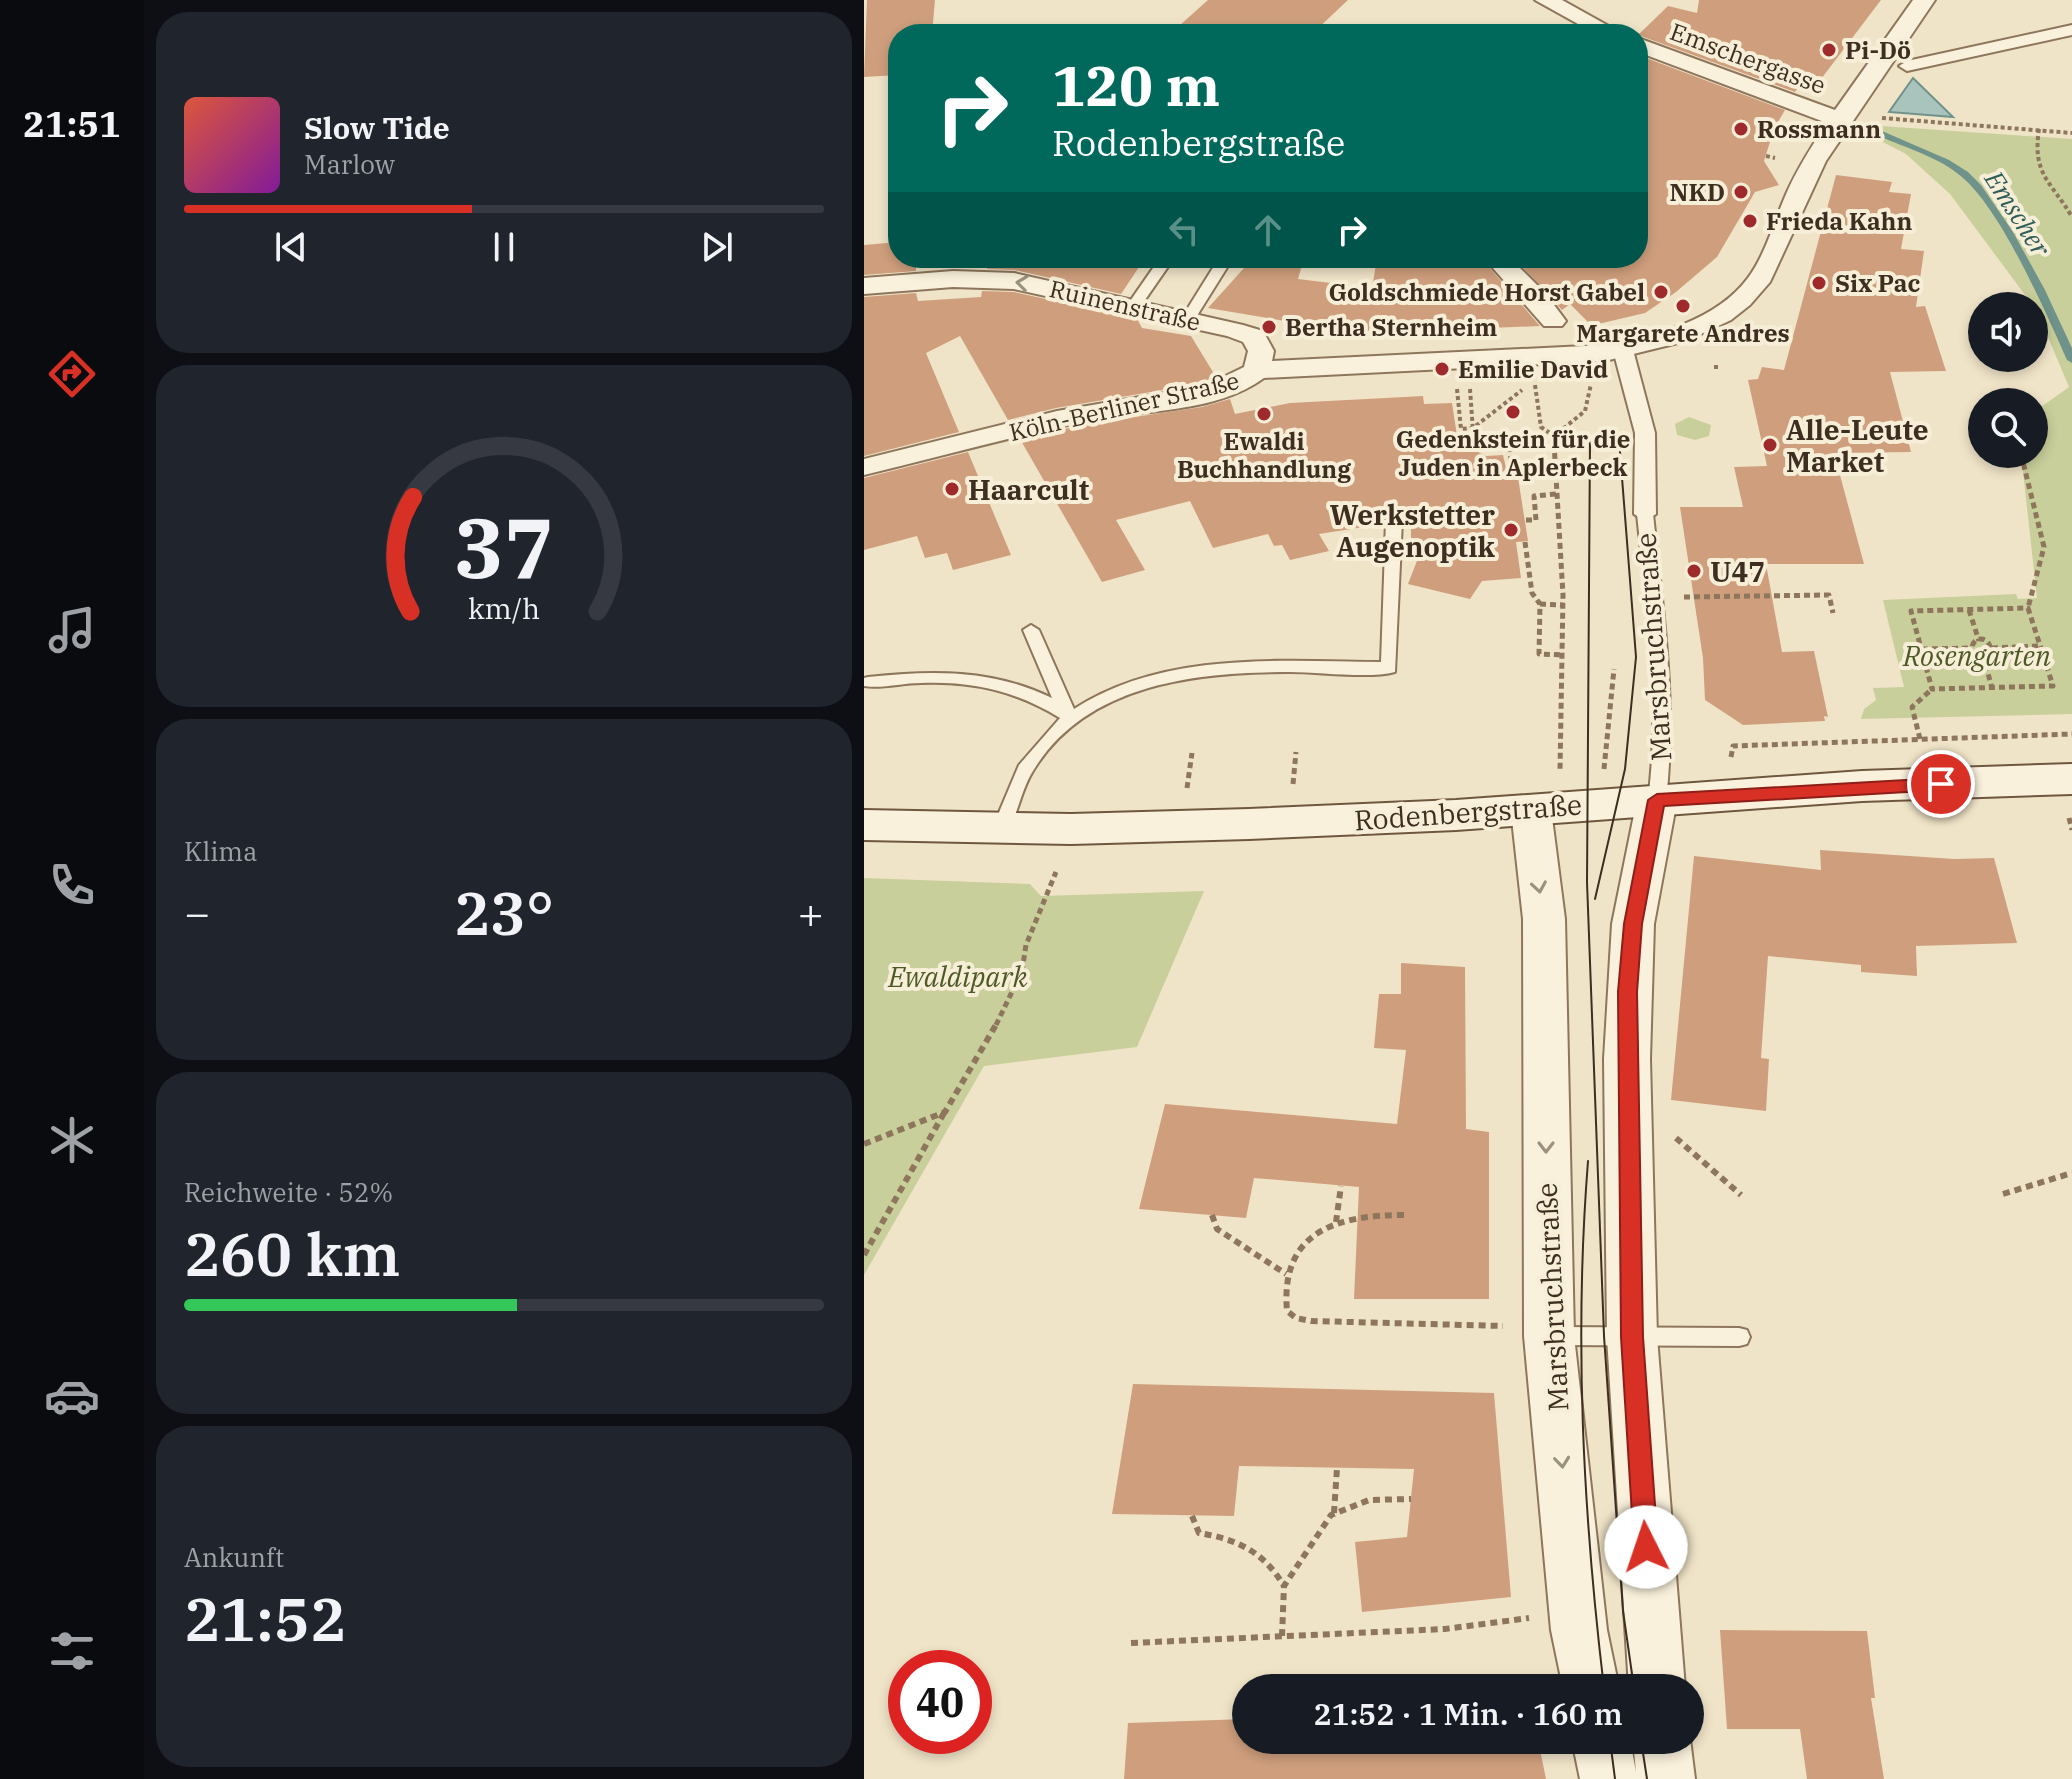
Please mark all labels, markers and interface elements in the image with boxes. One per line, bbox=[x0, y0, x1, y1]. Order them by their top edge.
street label: Emschergasse bbox=[1666, 15, 1830, 101]
place label: Pi-Dö bbox=[1845, 34, 1911, 66]
marker: Pi-Dö bbox=[1820, 41, 1838, 59]
text: 120 m bbox=[1052, 49, 1220, 121]
icon: right bbox=[920, 56, 1024, 160]
text: 21:51 bbox=[23, 100, 121, 147]
text: Slow Tide bbox=[304, 108, 450, 147]
place label: Rossmann bbox=[1757, 113, 1881, 145]
text: Rodenbergstraße bbox=[1052, 119, 1345, 166]
marker: Rossmann bbox=[1732, 120, 1750, 138]
text: Marlow bbox=[304, 147, 395, 181]
water label: Emscher bbox=[1977, 163, 2059, 263]
place label: NKD bbox=[1669, 176, 1725, 208]
marker: NKD bbox=[1732, 183, 1750, 201]
place label: Frieda Kahn bbox=[1766, 205, 1912, 237]
icon: left bbox=[1162, 208, 1206, 252]
icon: ahead bbox=[1246, 208, 1290, 252]
icon: right bbox=[1330, 208, 1374, 252]
marker: Frieda Kahn bbox=[1741, 212, 1759, 230]
icon: previous bbox=[269, 225, 313, 269]
icon: pause bbox=[482, 225, 526, 269]
icon: next bbox=[695, 225, 739, 269]
place label: Six Pac bbox=[1835, 267, 1921, 299]
street label: Ruinenstraße bbox=[1046, 272, 1204, 338]
one-way arrow bbox=[1015, 274, 1028, 291]
marker: Six Pac bbox=[1810, 274, 1828, 292]
place label: Goldschmiede Horst Gabel bbox=[1328, 276, 1645, 308]
marker: Goldschmiede Horst Gabel bbox=[1652, 283, 1670, 301]
map controls bbox=[1968, 292, 2048, 468]
button: sound bbox=[1968, 292, 2048, 372]
marker: Margarete Andres bbox=[1674, 297, 1692, 315]
place label: Bertha Sternheim bbox=[1285, 311, 1497, 343]
place label: Margarete Andres bbox=[1576, 317, 1790, 349]
marker: Bertha Sternheim bbox=[1260, 318, 1278, 336]
icon: directions bbox=[44, 346, 100, 402]
place label: Emilie David bbox=[1458, 353, 1608, 385]
marker: Emilie David bbox=[1433, 360, 1451, 378]
street label: Köln-Berliner Straße bbox=[1006, 364, 1242, 448]
button: search bbox=[1968, 388, 2048, 468]
marker: Gedenkstein für die Juden in Aplerbeck bbox=[1504, 403, 1522, 421]
marker: Ewaldi Buchhandlung bbox=[1255, 405, 1273, 423]
place label: Alle-Leute Market bbox=[1786, 411, 1929, 480]
place label: Gedenkstein für die Juden in Aplerbeck bbox=[1396, 423, 1630, 483]
place label: Ewaldi Buchhandlung bbox=[1177, 425, 1351, 485]
marker: Alle-Leute Market bbox=[1761, 436, 1779, 454]
place label: Haarcult bbox=[968, 471, 1089, 508]
marker: Haarcult bbox=[943, 480, 961, 498]
text: 37 bbox=[454, 493, 554, 601]
place label: Werkstetter Augenoptik bbox=[1330, 496, 1496, 565]
marker: Werkstetter Augenoptik bbox=[1502, 521, 1520, 539]
street label: Marsbruchstraße bbox=[1627, 532, 1679, 762]
place label: U47 bbox=[1710, 553, 1765, 590]
marker: U47 bbox=[1685, 562, 1703, 580]
text: km/h bbox=[468, 590, 540, 627]
icon: music bbox=[44, 602, 100, 658]
park label: Rosengarten bbox=[1902, 637, 2051, 674]
pin bbox=[1907, 750, 1975, 818]
icon: arrive bbox=[1919, 762, 1963, 806]
street label: Rodenbergstraße bbox=[1353, 786, 1583, 838]
text: Klima bbox=[184, 834, 257, 868]
icon: phone bbox=[44, 857, 100, 913]
text: 23° bbox=[454, 873, 554, 952]
one-way arrow bbox=[1530, 880, 1547, 894]
text: − bbox=[184, 884, 210, 941]
text: + bbox=[798, 884, 824, 941]
park label: Ewaldipark bbox=[887, 958, 1028, 995]
icon: climate bbox=[44, 1112, 100, 1168]
one-way arrow bbox=[1537, 1141, 1555, 1154]
text: Reichweite · 52% bbox=[184, 1175, 393, 1209]
street label: Marsbruchstraße bbox=[1528, 1182, 1576, 1412]
text: 260 km bbox=[184, 1214, 400, 1293]
icon: car bbox=[44, 1368, 100, 1424]
one-way arrow bbox=[1554, 1456, 1571, 1469]
position arrow bbox=[1604, 1505, 1688, 1589]
text: Ankunft bbox=[184, 1540, 284, 1574]
text: 21:52 bbox=[184, 1579, 346, 1658]
icon: filters bbox=[44, 1623, 100, 1679]
speed limit sign: 40 bbox=[888, 1650, 992, 1754]
text: 21:52 · 1 Min. · 160 m bbox=[1313, 1694, 1623, 1733]

